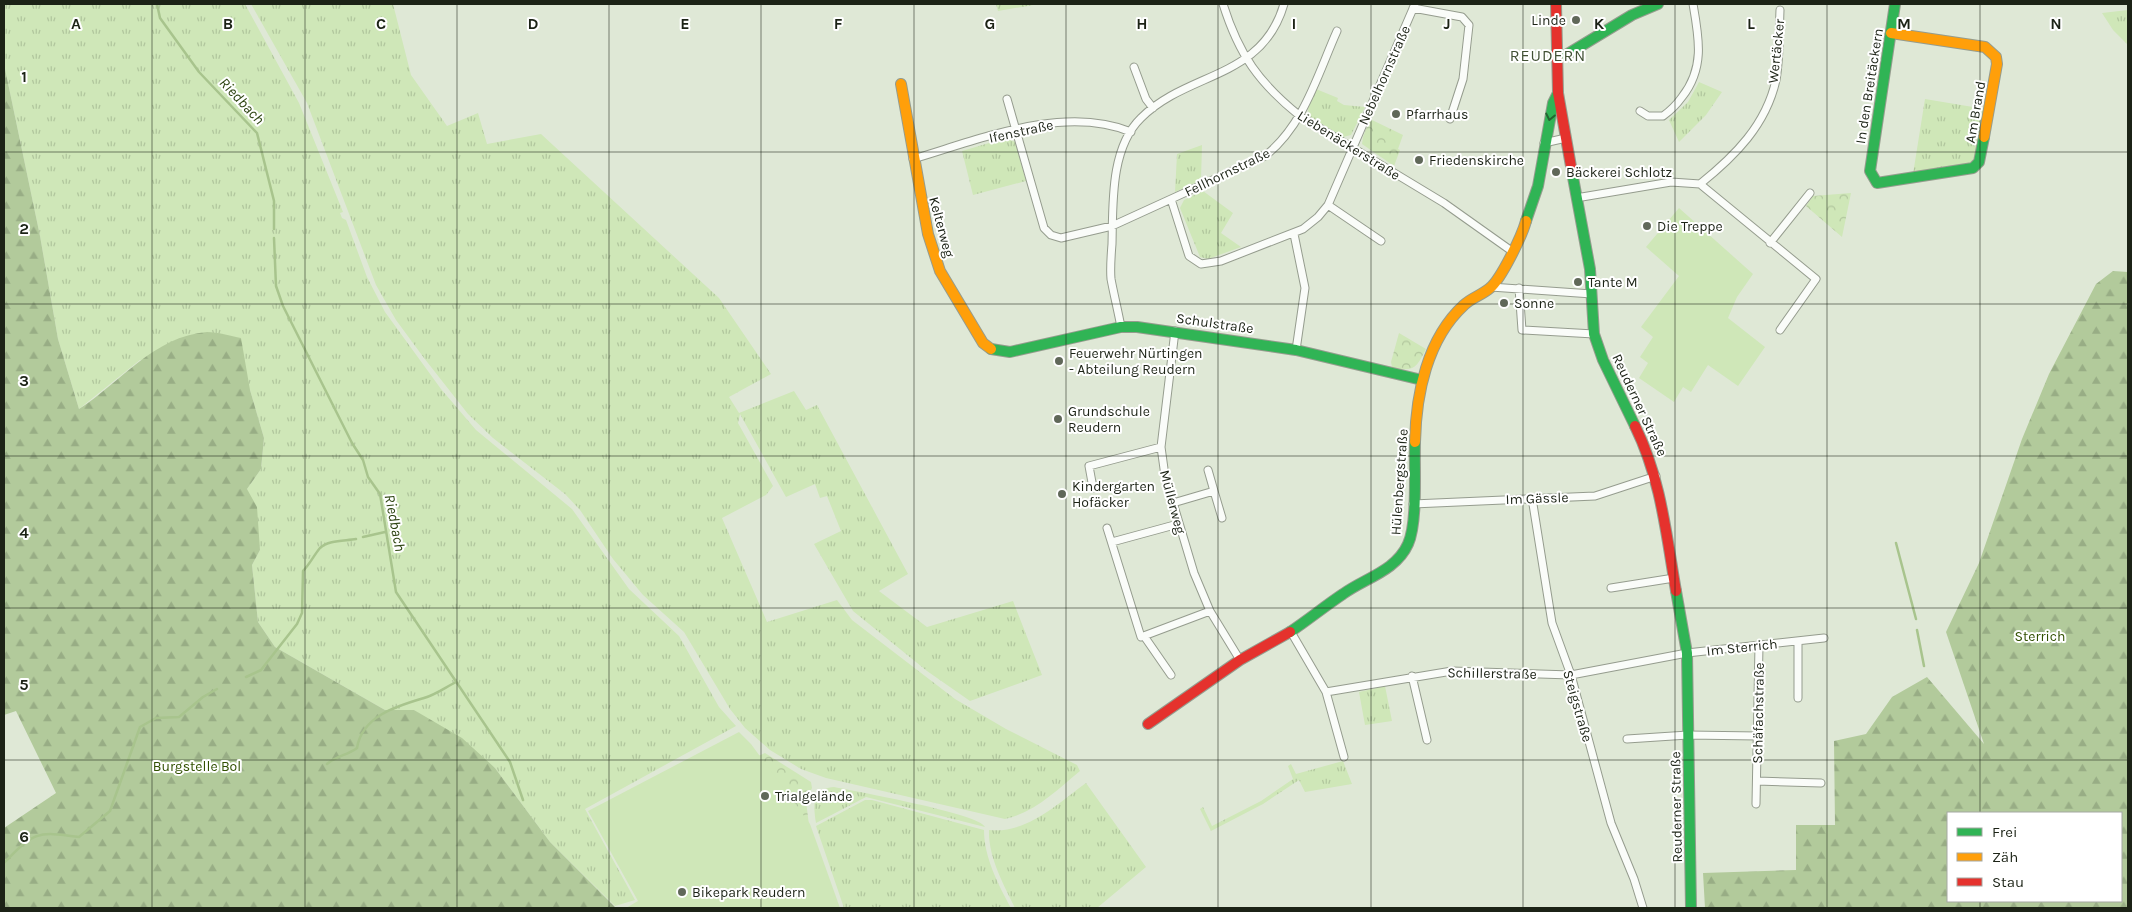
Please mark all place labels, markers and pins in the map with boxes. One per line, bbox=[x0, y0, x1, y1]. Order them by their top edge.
place label: Linde bbox=[1531, 12, 1566, 29]
marker: Linde bbox=[1570, 14, 1582, 26]
place label: Pfarrhaus bbox=[1406, 106, 1468, 123]
marker: Pfarrhaus bbox=[1390, 108, 1402, 120]
place label: Friedenskirche bbox=[1429, 152, 1524, 169]
marker: Friedenskirche bbox=[1413, 154, 1425, 166]
place label: Bäckerei Schlotz bbox=[1566, 164, 1672, 181]
marker: Bäckerei Schlotz bbox=[1550, 166, 1562, 178]
place label: Die Treppe bbox=[1657, 218, 1723, 235]
marker: Die Treppe bbox=[1641, 220, 1653, 232]
place label: Tante M bbox=[1588, 274, 1638, 291]
marker: Tante M bbox=[1572, 276, 1584, 288]
place label: Sonne bbox=[1514, 295, 1554, 312]
marker: Sonne bbox=[1498, 297, 1510, 309]
place label: Feuerwehr Nürtingen - Abteilung Reudern bbox=[1069, 345, 1203, 378]
marker: Feuerwehr Nürtingen - Abteilung Reudern bbox=[1053, 355, 1065, 367]
place label: Grundschule Reudern bbox=[1068, 403, 1150, 436]
marker: Grundschule Reudern bbox=[1052, 413, 1064, 425]
place label: Kindergarten Hofäcker bbox=[1072, 478, 1155, 511]
marker: Kindergarten Hofäcker bbox=[1056, 488, 1068, 500]
place label: Trialgelände bbox=[775, 788, 853, 805]
marker: Trialgelände bbox=[759, 790, 771, 802]
place label: Bikepark Reudern bbox=[692, 884, 805, 901]
marker: Bikepark Reudern bbox=[676, 886, 688, 898]

